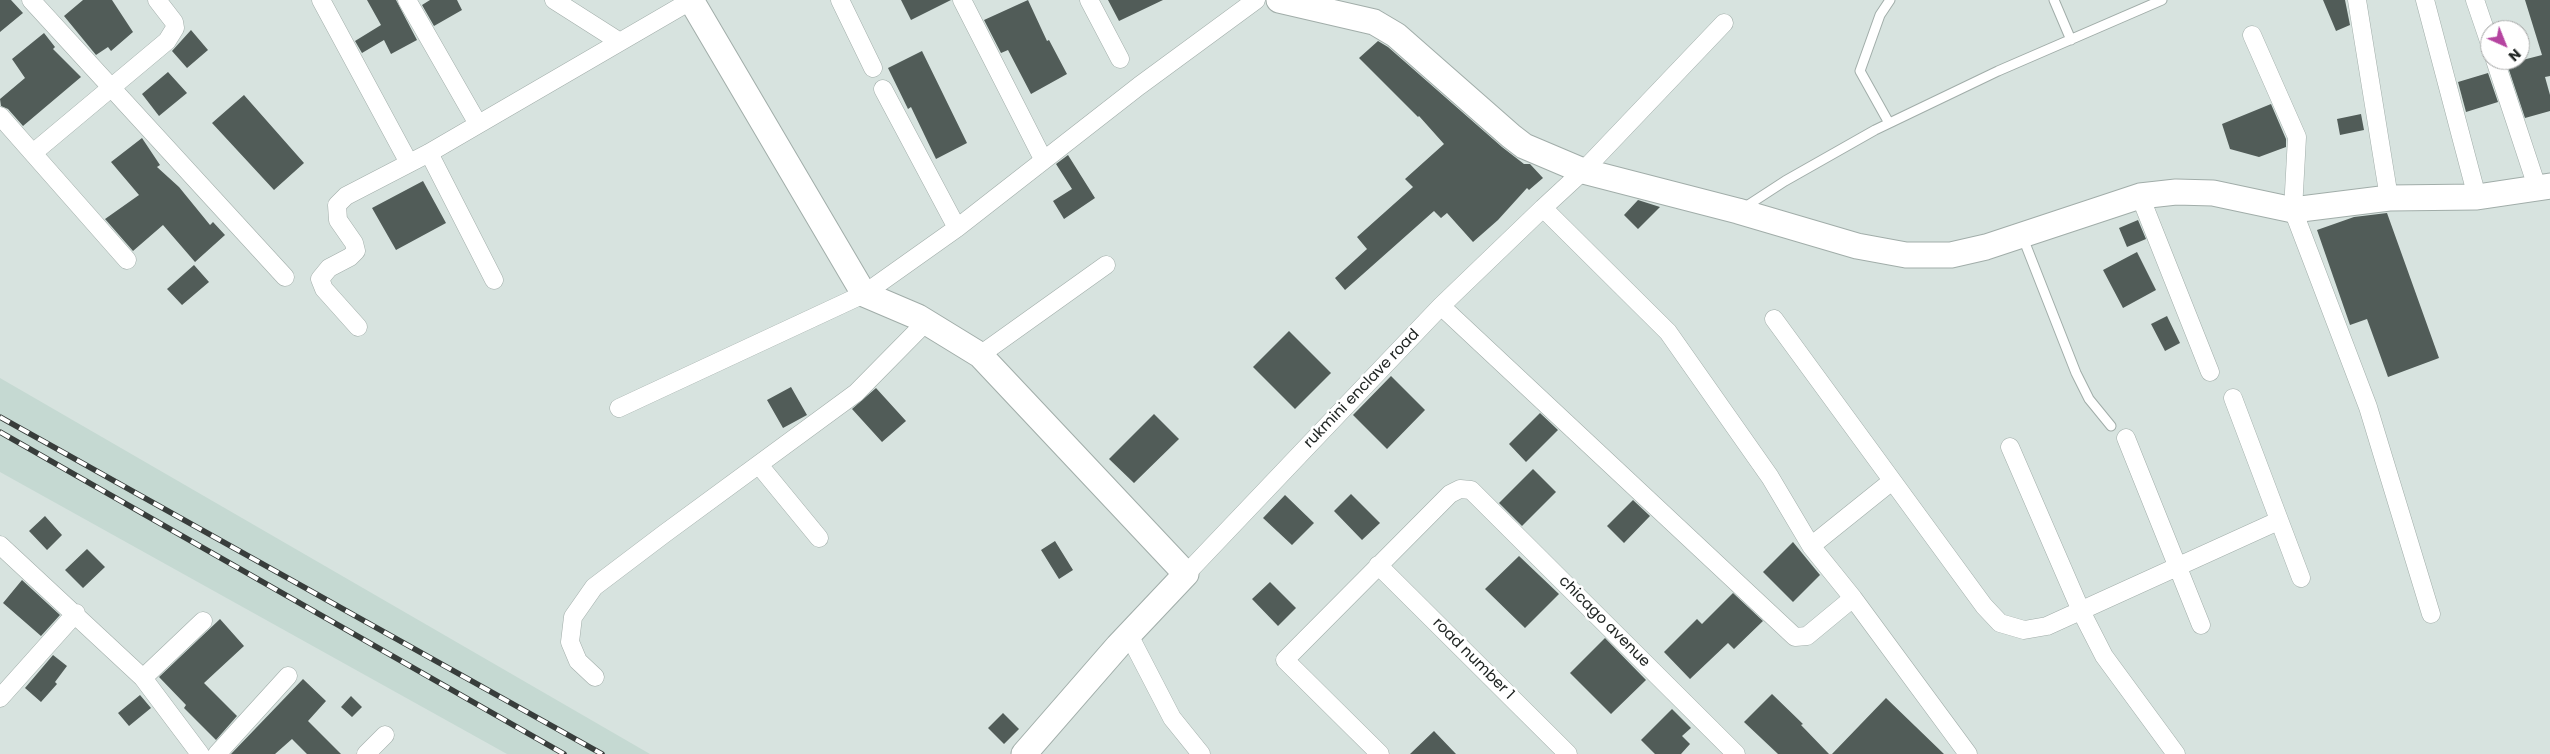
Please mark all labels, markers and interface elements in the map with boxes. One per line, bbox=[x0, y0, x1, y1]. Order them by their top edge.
north arrow bbox=[2480, 20, 2530, 70]
text: N bbox=[2504, 44, 2525, 66]
street label: rukmini enclave road bbox=[1301, 326, 1423, 452]
street label: chicago avenue bbox=[1555, 573, 1653, 671]
street label: road number 1 bbox=[1428, 614, 1518, 704]

